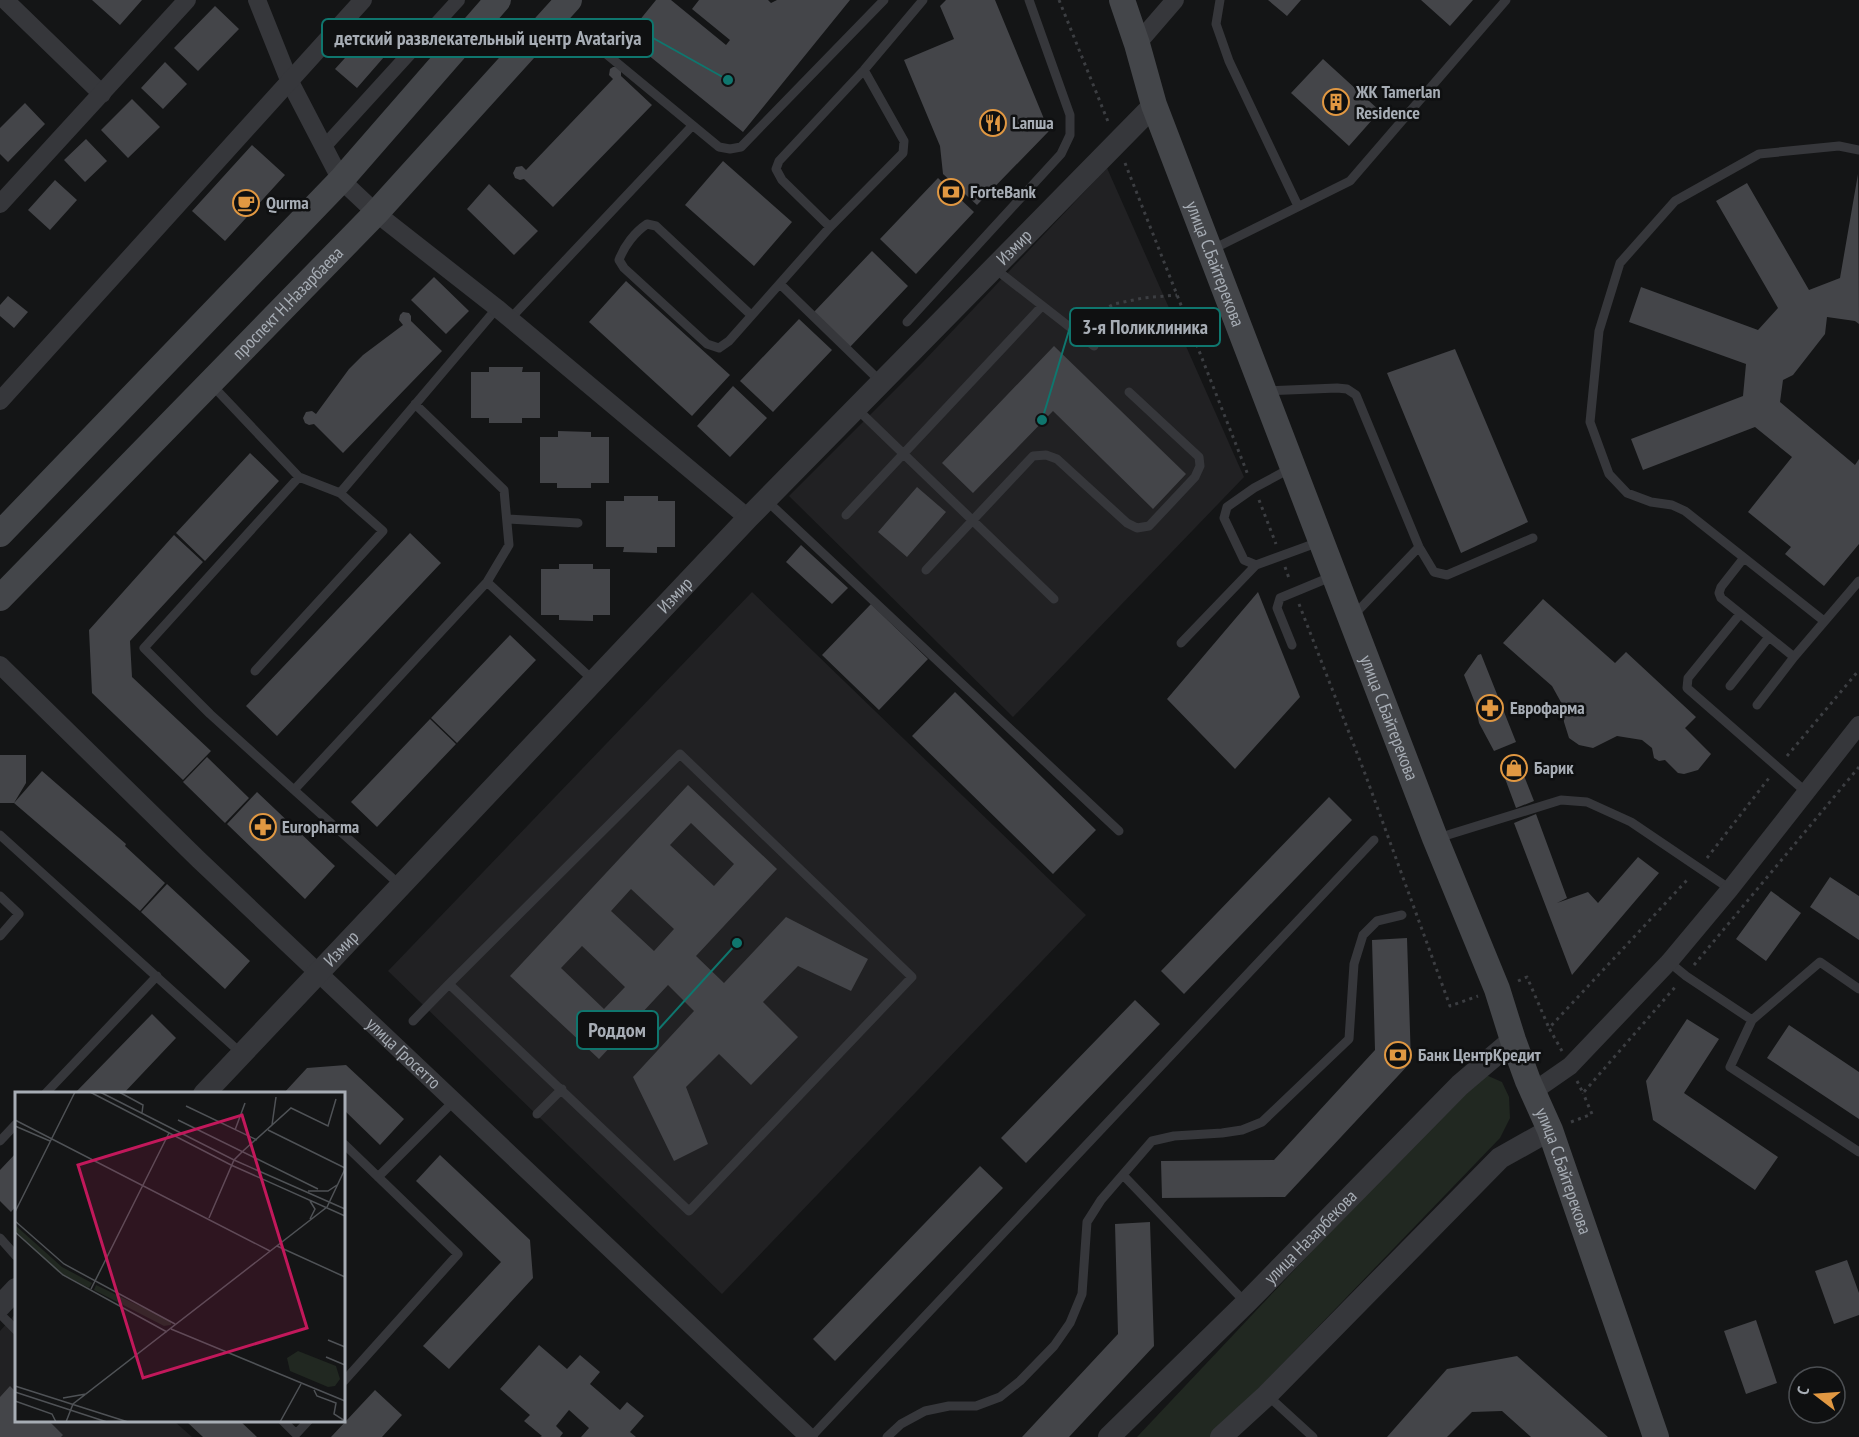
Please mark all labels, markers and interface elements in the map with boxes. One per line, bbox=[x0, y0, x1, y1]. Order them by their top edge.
callout: детский развлекательный центр Avatariya bbox=[322, 19, 653, 57]
text: детский развлекательный центр Avatariya bbox=[333, 25, 642, 51]
place label: ЖК Tamerlan Residence bbox=[1355, 80, 1441, 124]
building icon: ЖК Tamerlan Residence bbox=[1321, 87, 1351, 117]
restaurant icon: Lапша bbox=[978, 108, 1008, 138]
place label: Lапша bbox=[1012, 111, 1054, 134]
bank icon: ForteBank bbox=[936, 177, 966, 207]
place label: ForteBank bbox=[970, 180, 1037, 203]
cafe icon: Qurma bbox=[231, 188, 261, 218]
place label: Qurma bbox=[266, 191, 309, 214]
street label: улица С.Байтерекова bbox=[1181, 198, 1250, 330]
street label: Измир bbox=[991, 224, 1037, 270]
street label: проспект Н.Назарбаева bbox=[227, 242, 348, 364]
callout: 3-я Поликлиника bbox=[1070, 308, 1220, 346]
text: 3-я Поликлиника bbox=[1082, 314, 1208, 340]
street label: Измир bbox=[652, 572, 697, 618]
street label: улица С.Байтерекова bbox=[1355, 651, 1424, 784]
pharmacy icon: Еврофарма bbox=[1475, 693, 1505, 723]
place label: Еврофарма bbox=[1510, 696, 1585, 719]
shop icon: Барик bbox=[1499, 753, 1529, 783]
place label: Барик bbox=[1534, 756, 1574, 779]
pharmacy icon: Europharma bbox=[248, 812, 278, 842]
place label: Europharma bbox=[282, 815, 359, 838]
street label: Измир bbox=[318, 925, 364, 971]
callout: Роддом bbox=[577, 1011, 658, 1049]
street label: улица Гросетто bbox=[362, 1012, 446, 1094]
text: Роддом bbox=[588, 1017, 646, 1043]
bank icon: Банк ЦентрКредит bbox=[1383, 1040, 1413, 1070]
place label: Банк ЦентрКредит bbox=[1418, 1043, 1542, 1066]
inset map bbox=[15, 1092, 345, 1422]
street label: улица С.Байтерекова bbox=[1530, 1104, 1597, 1237]
street label: улица Назарбекова bbox=[1259, 1185, 1362, 1289]
north arrow bbox=[1787, 1365, 1847, 1425]
text: С bbox=[1792, 1384, 1813, 1397]

